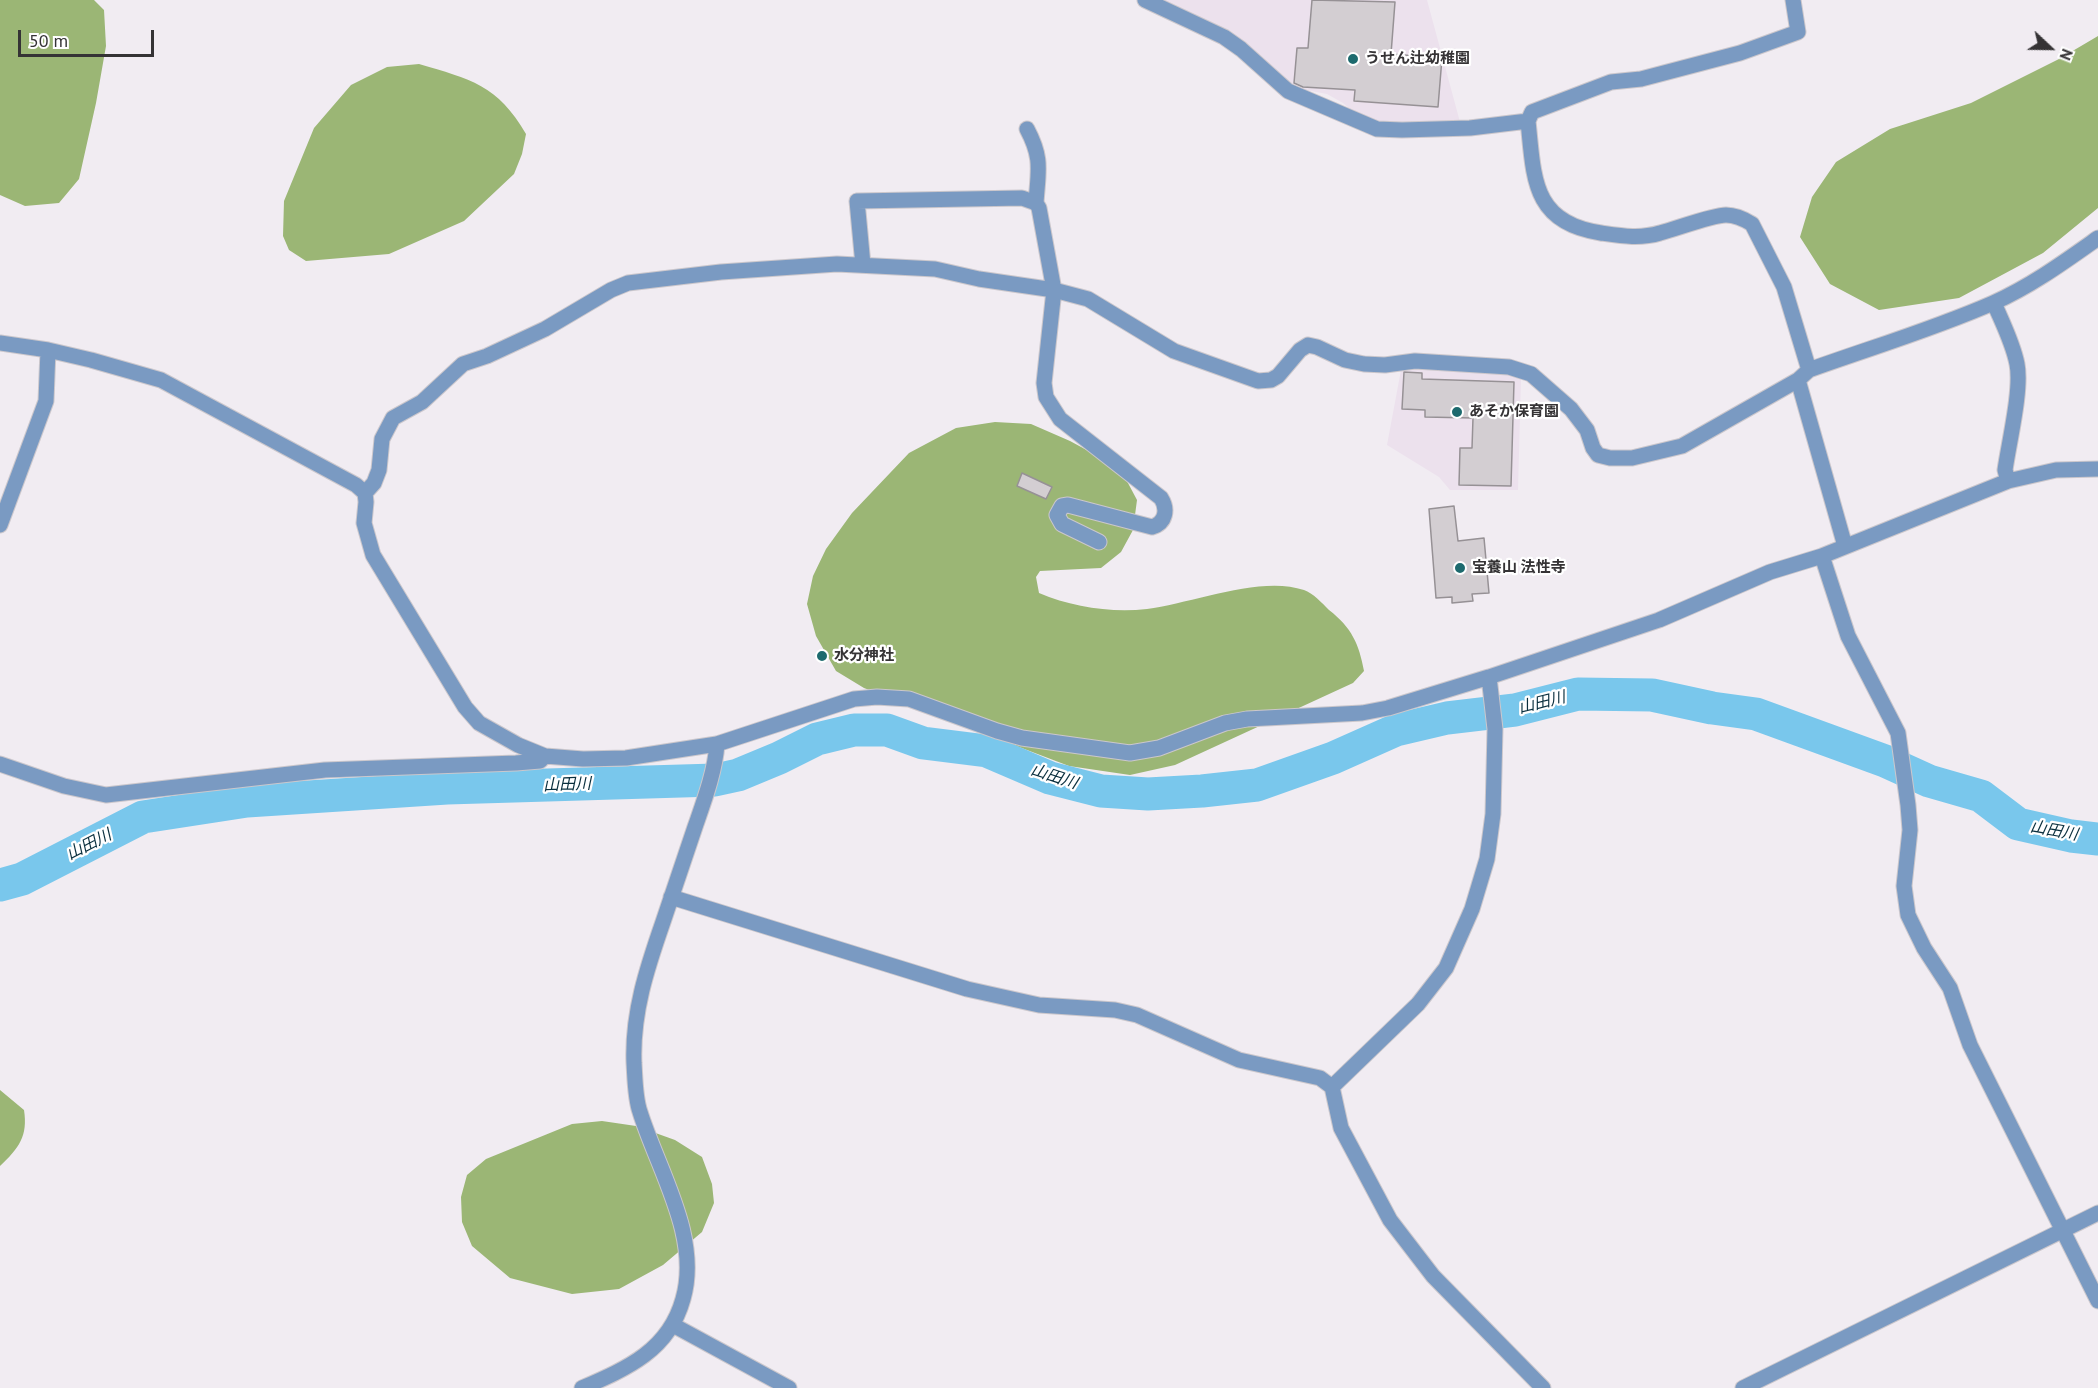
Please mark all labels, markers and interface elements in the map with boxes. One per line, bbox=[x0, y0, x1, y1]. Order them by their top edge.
scale bar bbox=[21, 18, 158, 56]
north arrow bbox=[2020, 18, 2080, 78]
text: 50 m bbox=[29, 29, 68, 52]
text: N bbox=[2055, 46, 2078, 63]
place label: うせん辻幼稚園 bbox=[1365, 50, 1470, 68]
marker: うせん辻幼稚園 bbox=[1346, 52, 1360, 66]
place label: あそか保育園 bbox=[1469, 403, 1559, 421]
marker: あそか保育園 bbox=[1450, 405, 1464, 419]
place label: 宝養山 法性寺 bbox=[1472, 559, 1566, 577]
marker: 宝養山 法性寺 bbox=[1453, 561, 1467, 575]
place label: 水分神社 bbox=[834, 647, 894, 665]
marker: 水分神社 bbox=[815, 649, 829, 663]
water label: 山田川 bbox=[1516, 688, 1568, 718]
water label: 山田川 bbox=[1028, 760, 1080, 794]
water label: 山田川 bbox=[543, 775, 591, 795]
water label: 山田川 bbox=[2029, 817, 2079, 845]
water label: 山田川 bbox=[63, 826, 115, 864]

